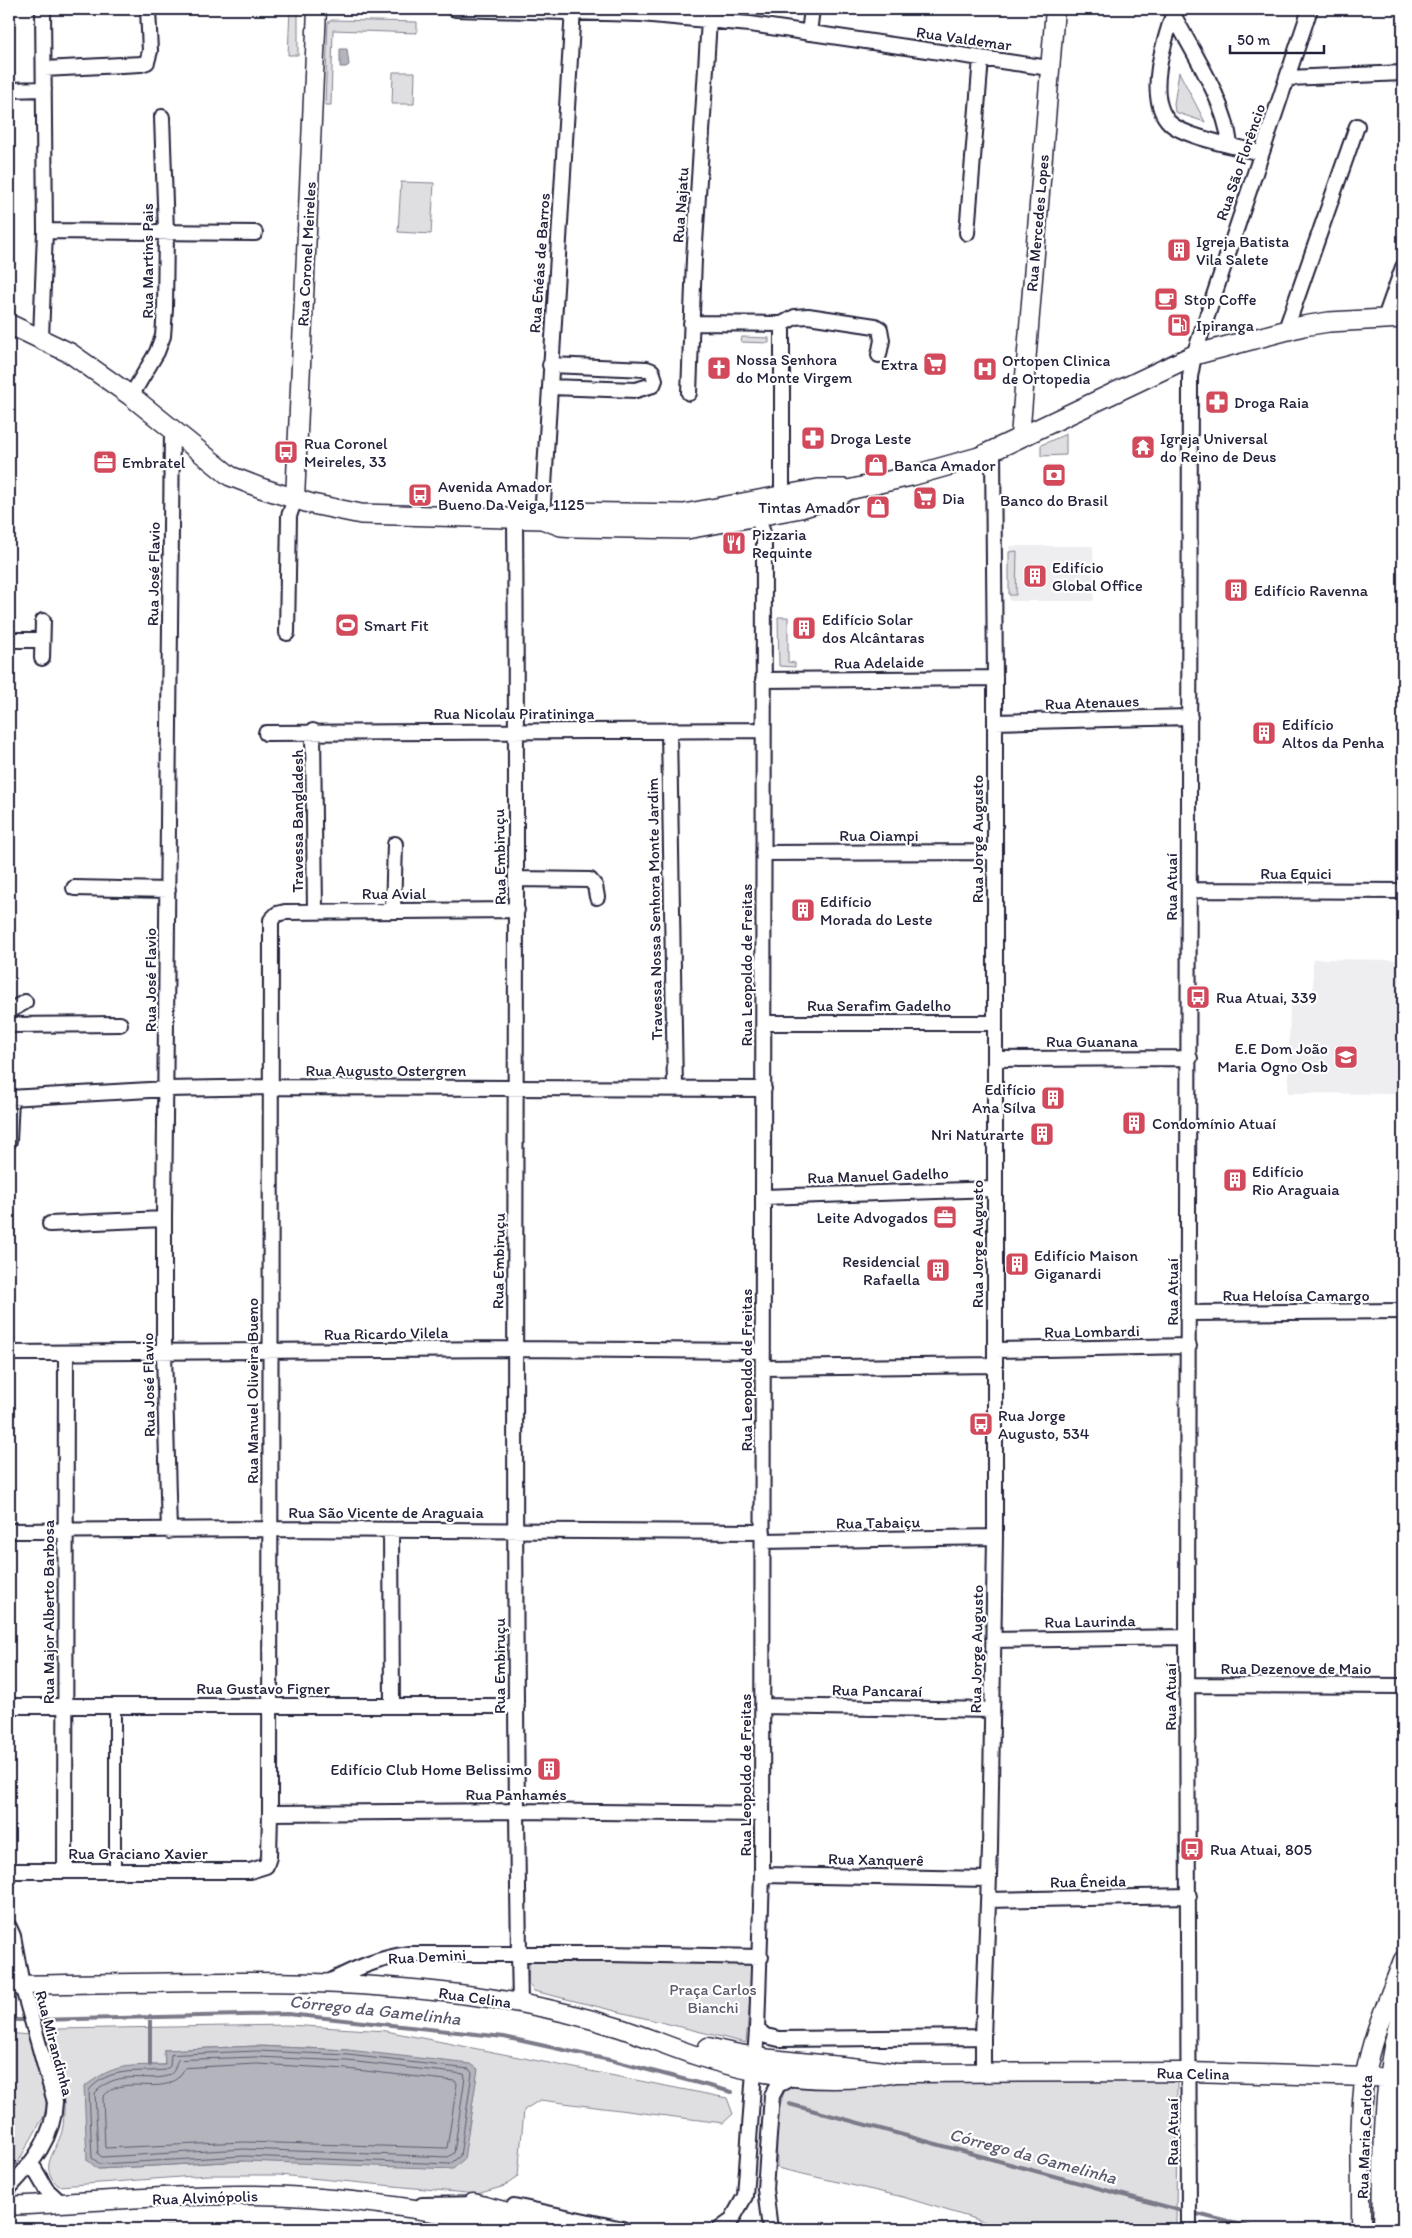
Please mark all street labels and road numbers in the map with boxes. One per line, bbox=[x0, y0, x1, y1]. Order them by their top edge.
street label: Rua Valdemar bbox=[915, 22, 1013, 55]
street label: Rua São Florêncio bbox=[1212, 101, 1269, 223]
street label: Rua Mercedes Lopes bbox=[1022, 154, 1053, 293]
street label: Rua Najatu bbox=[668, 166, 693, 244]
street label: Rua Coronel Meireles bbox=[293, 181, 320, 327]
street label: Rua Enéas de Barros bbox=[525, 192, 554, 334]
street label: Rua Martins Pais bbox=[138, 203, 157, 319]
street label: Rua José Flavio bbox=[143, 522, 164, 626]
street label: Rua Adelaide bbox=[834, 652, 925, 673]
street label: Rua Atenaues bbox=[1044, 691, 1140, 714]
street label: Rua Nicolau Piratininga bbox=[434, 704, 594, 723]
street label: Travessa Bangladesh bbox=[288, 749, 307, 893]
street label: Rua Jorge Augusto bbox=[968, 775, 987, 903]
street label: Travessa Nossa Senhora Monte Jardim bbox=[643, 777, 666, 1041]
street label: Rua Embiruçu bbox=[489, 809, 510, 905]
street label: Rua Oiampi bbox=[839, 826, 919, 845]
street label: Rua Atuaí bbox=[1162, 853, 1181, 921]
street label: Rua Equici bbox=[1260, 864, 1332, 883]
street label: Rua Avial bbox=[362, 884, 427, 903]
street label: Rua Leopoldo de Freitas bbox=[737, 884, 756, 1046]
street label: Rua José Flavio bbox=[141, 928, 160, 1032]
street label: Rua Serafim Gadelho bbox=[807, 996, 951, 1015]
street label: Rua Guanana bbox=[1046, 1032, 1139, 1051]
street label: Rua Augusto Ostergren bbox=[306, 1061, 466, 1080]
street label: Rua Manuel Gadelho bbox=[807, 1164, 949, 1187]
street label: Rua Jorge Augusto bbox=[968, 1180, 987, 1308]
street label: Rua Embiruçu bbox=[488, 1213, 509, 1309]
street label: Rua Atuaí bbox=[1163, 1258, 1182, 1326]
street label: Rua Heloísa Camargo bbox=[1222, 1286, 1370, 1305]
street label: Rua Leopoldo de Freitas bbox=[737, 1289, 756, 1451]
street label: Rua Manuel Oliveira Bueno bbox=[243, 1298, 262, 1484]
street label: Rua Lombardi bbox=[1044, 1321, 1140, 1342]
street label: Rua Ricardo Vilela bbox=[324, 1323, 448, 1344]
street label: Rua José Flavio bbox=[138, 1333, 159, 1437]
street label: Rua São Vicente de Araguaia bbox=[288, 1503, 484, 1522]
street label: Rua Tabaiçu bbox=[836, 1512, 920, 1533]
street label: Rua Major Alberto Barbosa bbox=[39, 1519, 58, 1704]
street label: Rua Jorge Augusto bbox=[966, 1585, 987, 1713]
street label: Rua Laurinda bbox=[1044, 1611, 1136, 1632]
street label: Rua Embiruçu bbox=[490, 1618, 509, 1714]
street label: Rua Dezenove de Maio bbox=[1221, 1659, 1371, 1678]
street label: Rua Atuaí bbox=[1161, 1663, 1180, 1731]
street label: Rua Gustavo Figner bbox=[196, 1679, 330, 1698]
street label: Rua Pancaraí bbox=[832, 1680, 922, 1701]
street label: Rua Leopoldo de Freitas bbox=[736, 1694, 755, 1856]
street label: Rua Panhamés bbox=[465, 1785, 567, 1804]
street label: Rua Graciano Xavier bbox=[68, 1844, 208, 1863]
street label: Rua Xanquerê bbox=[828, 1849, 924, 1870]
street label: Rua Êneida bbox=[1050, 1871, 1126, 1892]
street label: Rua Demini bbox=[388, 1945, 466, 1968]
street label: Rua Celina bbox=[437, 1983, 513, 2012]
street label: Rua Mirandinha bbox=[31, 1988, 78, 2099]
street label: Rua Celina bbox=[1156, 2063, 1230, 2084]
street label: Rua Maria Carlota bbox=[1353, 2074, 1376, 2199]
street label: Rua Atuaí bbox=[1163, 2098, 1182, 2166]
street label: Rua Alvinópolis bbox=[152, 2186, 258, 2209]

